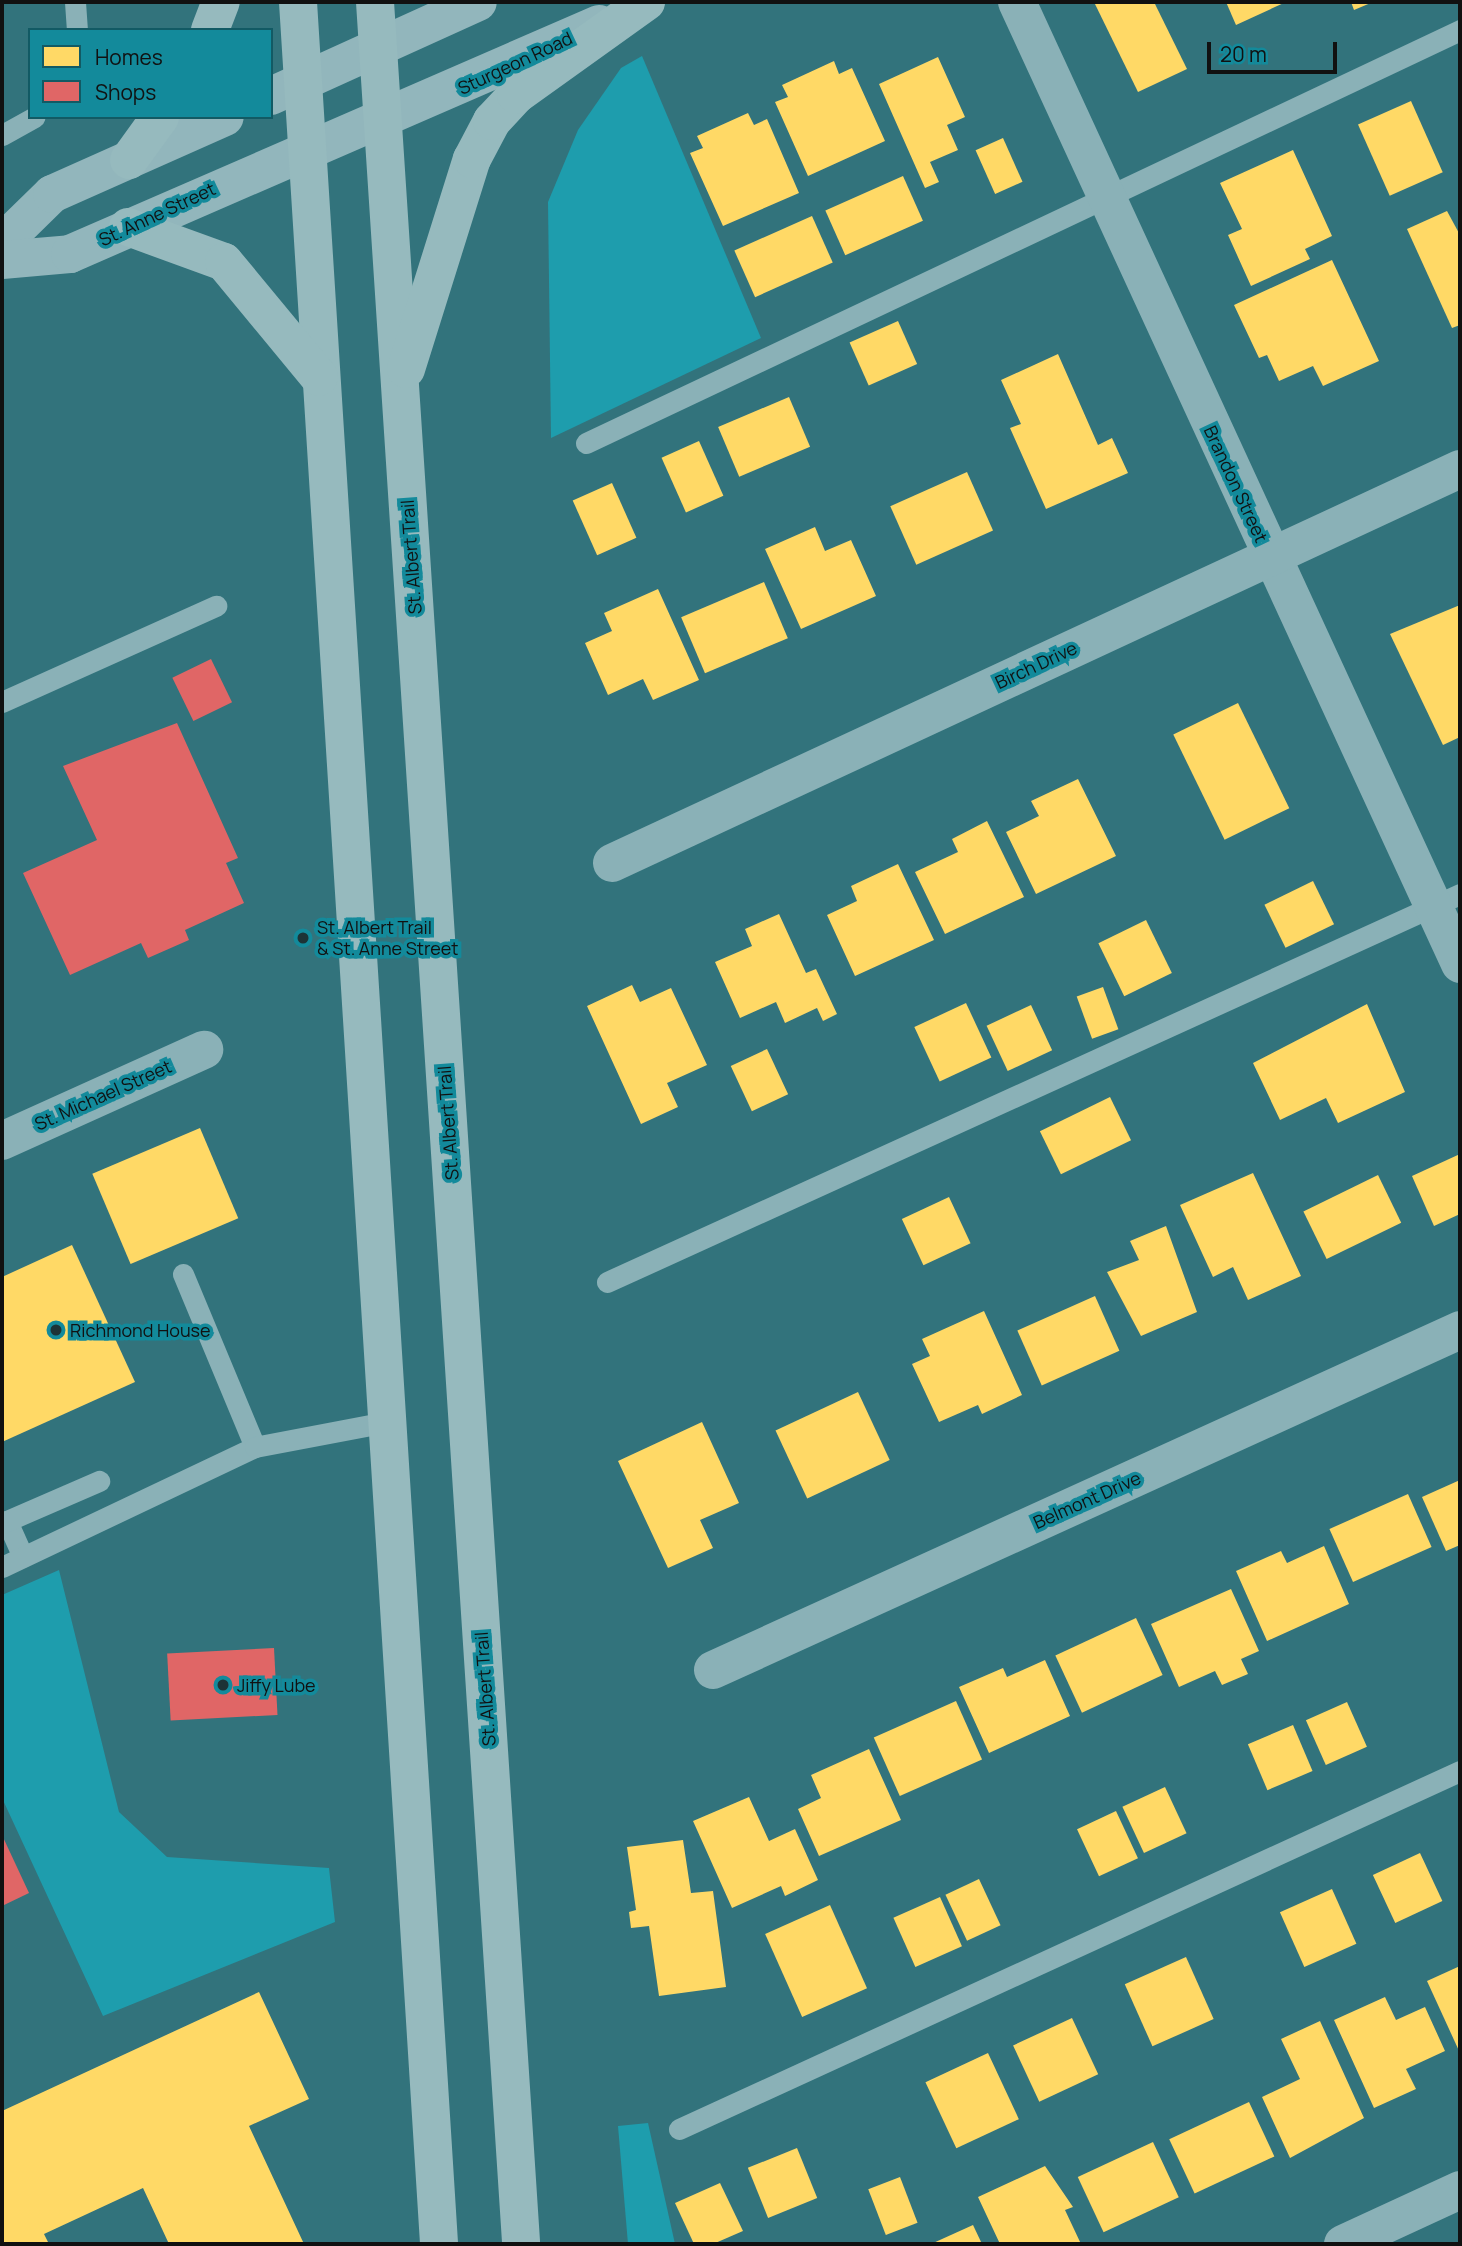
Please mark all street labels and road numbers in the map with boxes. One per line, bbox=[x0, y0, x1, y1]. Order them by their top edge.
street label: Sturgeon Road bbox=[454, 27, 576, 99]
street label: St. Anne Street bbox=[95, 178, 219, 250]
street label: Brandon Street bbox=[1200, 422, 1272, 546]
street label: St. Albert Trail bbox=[396, 499, 426, 615]
street label: Birch Drive bbox=[992, 637, 1080, 693]
street label: St. Michael Street bbox=[31, 1055, 175, 1135]
street label: St. Albert Trail bbox=[433, 1065, 463, 1181]
street label: Belmont Drive bbox=[1030, 1467, 1144, 1533]
street label: St. Albert Trail bbox=[470, 1631, 500, 1747]

